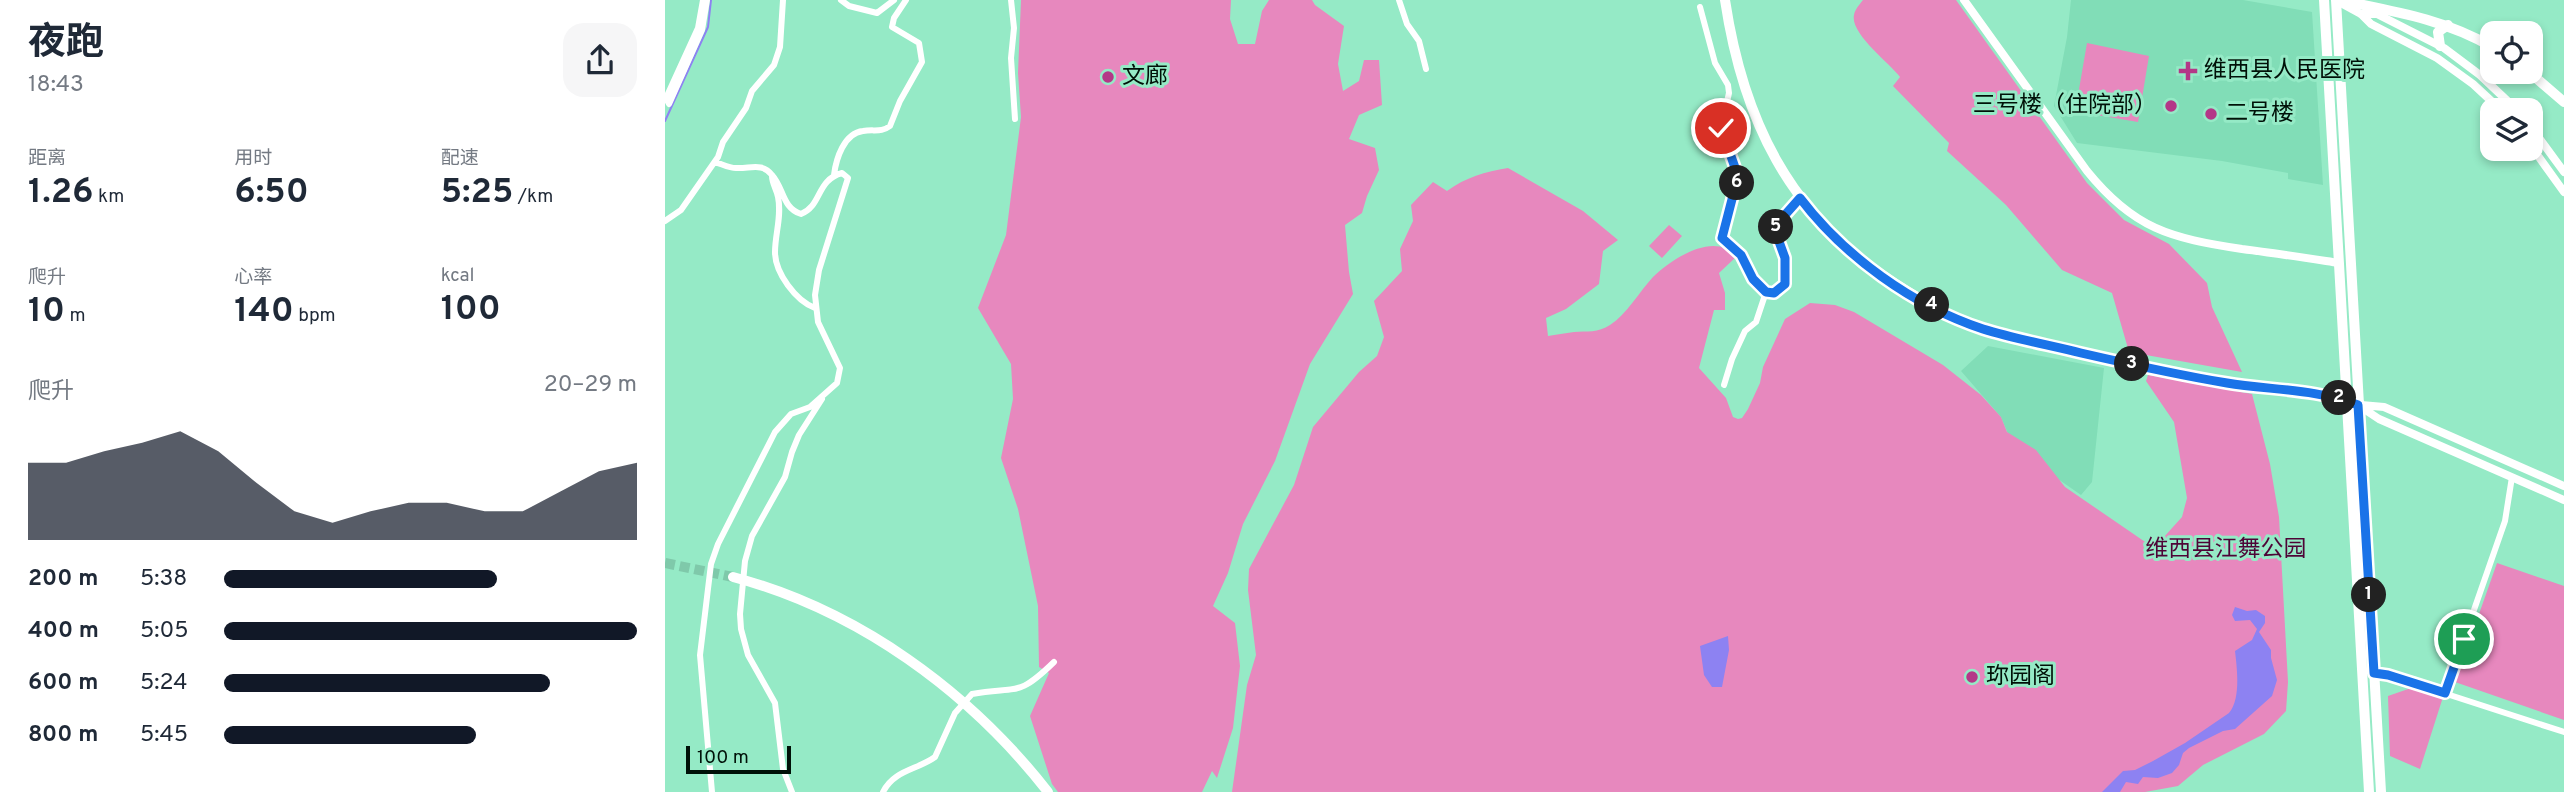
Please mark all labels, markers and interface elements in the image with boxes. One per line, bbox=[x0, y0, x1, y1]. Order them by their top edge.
text: 夜跑 bbox=[28, 20, 104, 69]
map controls bbox=[2480, 21, 2543, 161]
button: locate bbox=[2480, 21, 2543, 84]
button: share bbox=[563, 23, 637, 97]
place label: 维西县人民医院 bbox=[2204, 57, 2365, 86]
marker: 维西县人民医院 bbox=[2178, 61, 2198, 81]
place label: 文廊 bbox=[1122, 63, 1168, 92]
marker: 文廊 bbox=[1100, 69, 1116, 85]
text: 18:43 bbox=[28, 71, 84, 100]
place label: 三号楼（住院部） bbox=[1973, 92, 2157, 121]
pin bbox=[1691, 98, 1751, 158]
marker: 三号楼（住院部） bbox=[2163, 98, 2179, 114]
button: layers bbox=[2480, 98, 2543, 161]
place label: 二号楼 bbox=[2225, 100, 2294, 129]
marker: 二号楼 bbox=[2203, 106, 2219, 122]
icon: check bbox=[1702, 109, 1740, 147]
text: 距离 bbox=[28, 147, 66, 171]
text: 用时 bbox=[234, 147, 272, 171]
text: 配速 bbox=[441, 147, 479, 171]
pin: 6 bbox=[1719, 166, 1755, 200]
text: 6 bbox=[1731, 170, 1742, 194]
text: 1.26 bbox=[28, 171, 94, 215]
text: 6:50 bbox=[234, 171, 309, 215]
text: 5:25 bbox=[441, 171, 513, 215]
text: km bbox=[94, 185, 124, 209]
text: /km bbox=[513, 185, 553, 209]
pin: 5 bbox=[1759, 210, 1793, 244]
text: 5 bbox=[1770, 214, 1781, 238]
text: kcal bbox=[441, 264, 474, 288]
text: 爬升 bbox=[28, 266, 66, 290]
text: 心率 bbox=[234, 266, 272, 290]
text: 100 bbox=[441, 288, 501, 332]
pin: 4 bbox=[1915, 288, 1949, 322]
text: 10 bbox=[28, 290, 65, 334]
text: 140 bbox=[234, 290, 294, 334]
text: 4 bbox=[1925, 292, 1938, 316]
text: m bbox=[65, 304, 86, 328]
text: bpm bbox=[294, 304, 336, 328]
pin: 3 bbox=[2115, 346, 2149, 382]
text: 3 bbox=[2126, 351, 2137, 375]
text: 20–29 m bbox=[544, 371, 637, 400]
text: 爬升 bbox=[28, 378, 74, 407]
pin: 2 bbox=[2321, 380, 2357, 416]
text: 2 bbox=[2333, 385, 2344, 409]
park label: 维西县江舞公园 bbox=[2146, 536, 2307, 565]
text: 200 m bbox=[28, 565, 98, 594]
text: 5:38 bbox=[140, 565, 187, 594]
pin: 1 bbox=[2351, 578, 2387, 612]
text: 1 bbox=[2365, 582, 2372, 606]
pin bbox=[2434, 609, 2494, 669]
text: 400 m bbox=[28, 617, 99, 646]
text: 5:05 bbox=[140, 617, 189, 646]
icon: arrive bbox=[2445, 620, 2483, 658]
place label: 珎园阁 bbox=[1986, 663, 2055, 692]
text: 600 m bbox=[28, 669, 98, 698]
text: 5:24 bbox=[140, 669, 188, 698]
marker: 珎园阁 bbox=[1964, 669, 1980, 685]
text: 800 m bbox=[28, 721, 98, 750]
text: 5:45 bbox=[140, 721, 188, 750]
scale bar bbox=[686, 743, 791, 775]
text: 100 m bbox=[697, 746, 749, 770]

